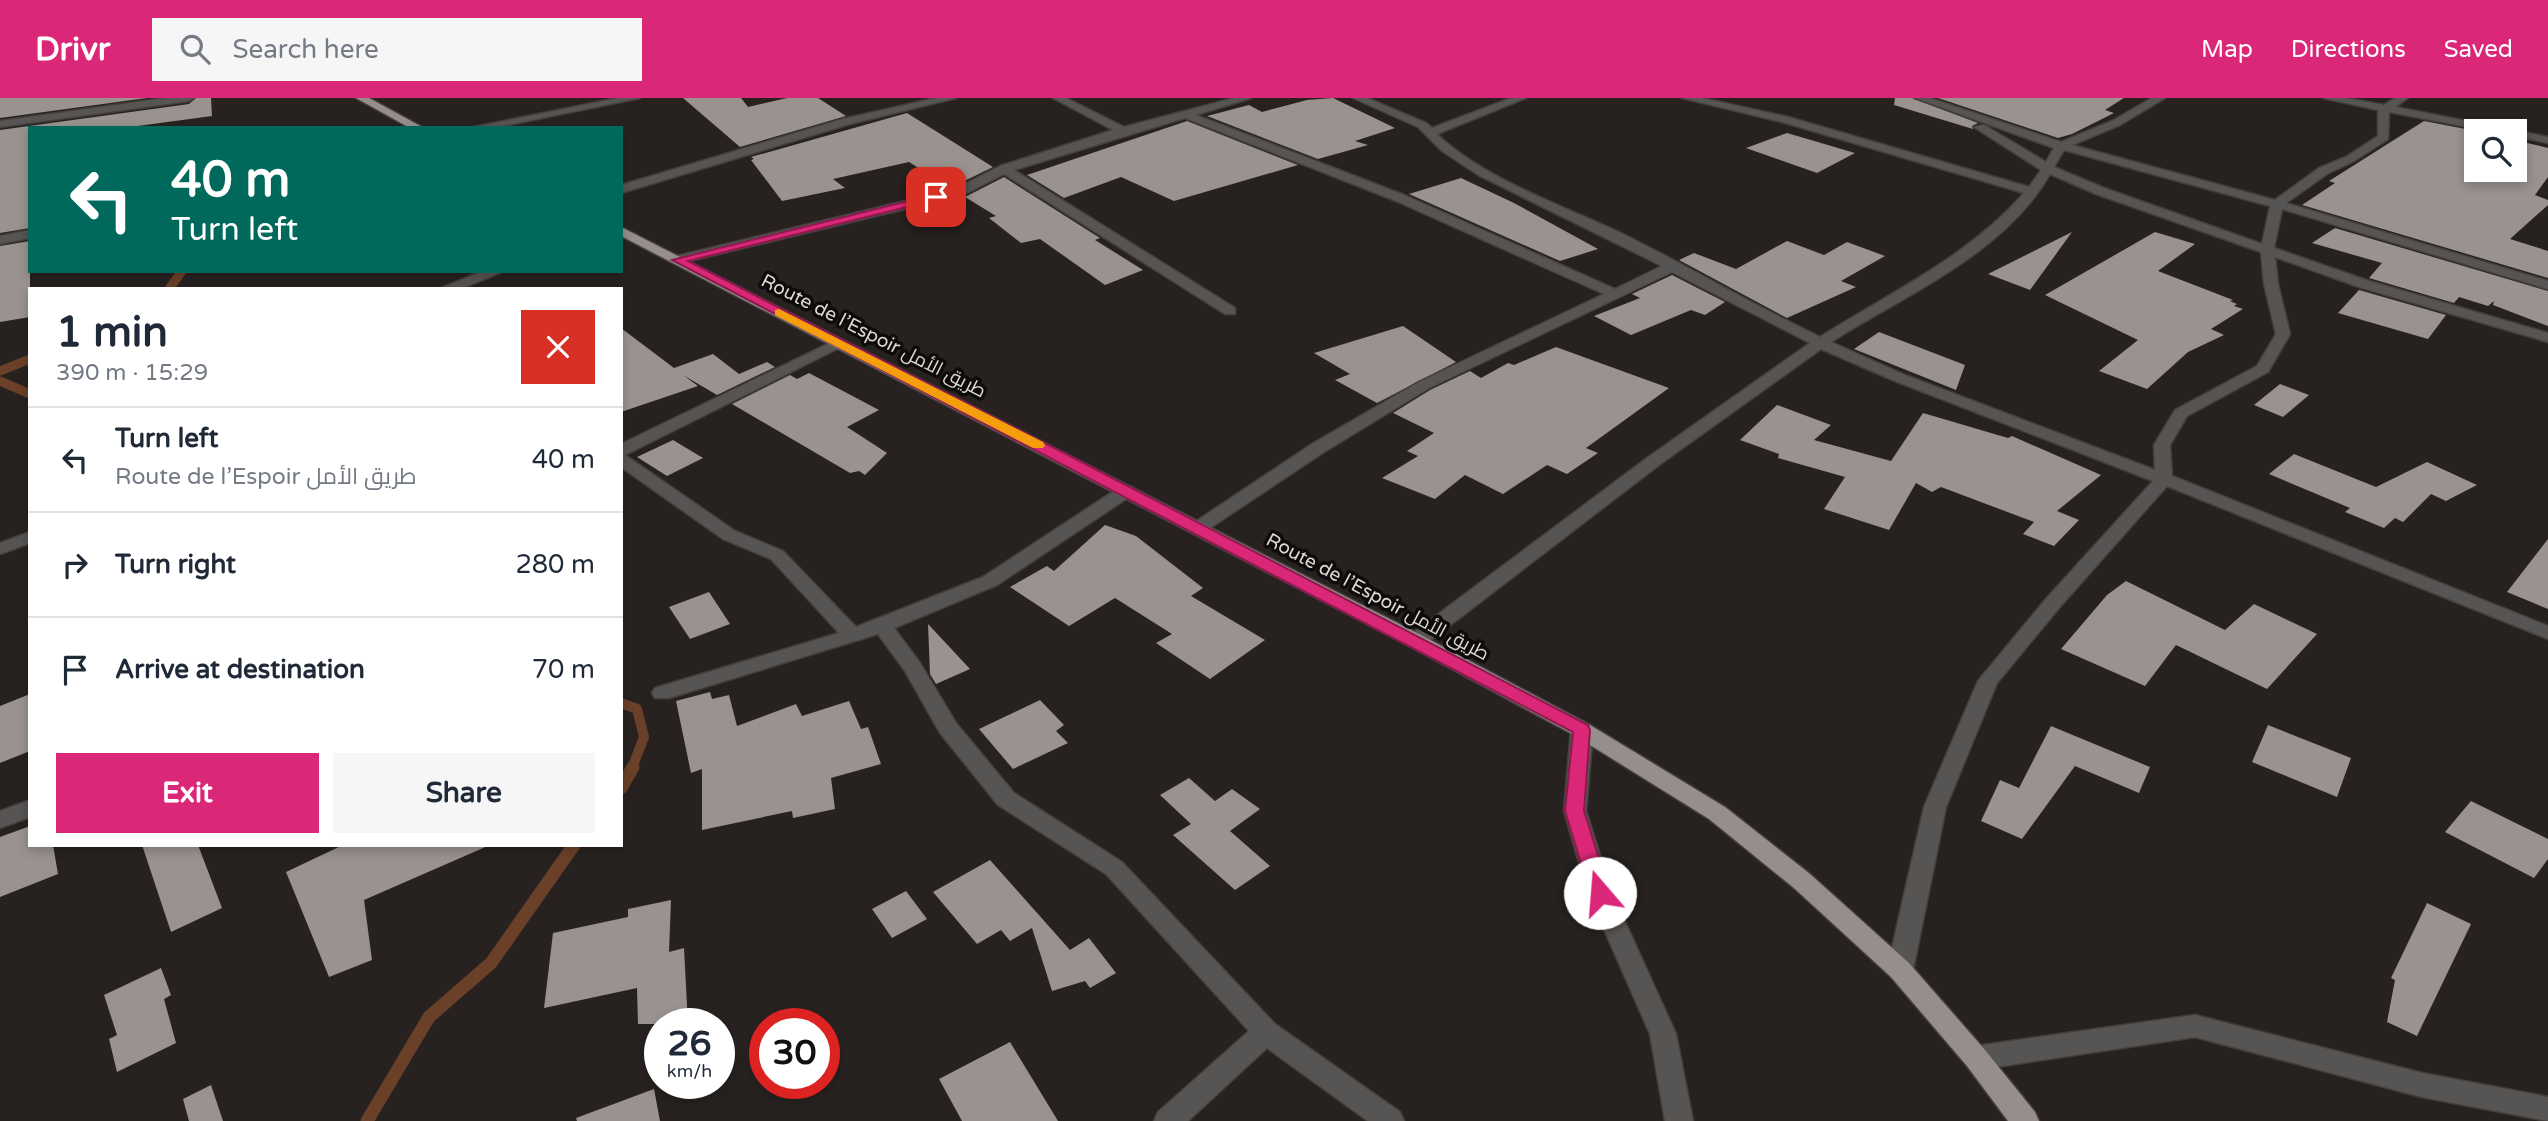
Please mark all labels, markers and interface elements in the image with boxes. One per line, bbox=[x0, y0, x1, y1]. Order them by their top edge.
search box bbox=[152, 18, 642, 81]
text: Drivr bbox=[35, 30, 110, 69]
icon: search bbox=[176, 30, 214, 68]
text: Search here bbox=[232, 34, 379, 65]
text: Map bbox=[2201, 35, 2253, 64]
text: Directions bbox=[2291, 35, 2406, 64]
text: Saved bbox=[2444, 35, 2513, 64]
map controls bbox=[2464, 119, 2527, 182]
button: search bbox=[2464, 119, 2527, 182]
text: 40 m bbox=[171, 151, 290, 210]
icon: left bbox=[56, 154, 147, 245]
pin bbox=[906, 167, 966, 227]
icon: arrive bbox=[917, 178, 955, 216]
text: Turn left bbox=[171, 211, 298, 249]
street label: Route de l’Espoir طريق الأمل bbox=[757, 270, 990, 403]
text: 1 min bbox=[56, 307, 168, 358]
button: close bbox=[521, 310, 595, 384]
text: 390 m · 15:29 bbox=[56, 359, 208, 387]
text: Turn left bbox=[115, 423, 218, 454]
icon: left bbox=[56, 441, 94, 479]
text: 40 m bbox=[532, 444, 595, 475]
text: Route de l’Espoir طريق الأمل bbox=[115, 463, 417, 491]
street label: Route de l’Espoir طريق الأمل bbox=[1262, 529, 1493, 666]
icon: right bbox=[56, 546, 94, 584]
text: Turn right bbox=[115, 549, 236, 580]
text: 280 m bbox=[515, 549, 595, 580]
icon: arrive bbox=[56, 651, 94, 689]
text: Arrive at destination bbox=[115, 654, 365, 685]
text: 70 m bbox=[532, 654, 595, 685]
button: Exit bbox=[56, 753, 319, 833]
button: Share bbox=[333, 753, 595, 833]
position arrow bbox=[1563, 856, 1637, 930]
speed limit sign: 30 bbox=[749, 1008, 840, 1099]
text: 26 bbox=[668, 1023, 711, 1065]
text: km/h bbox=[667, 1060, 712, 1082]

